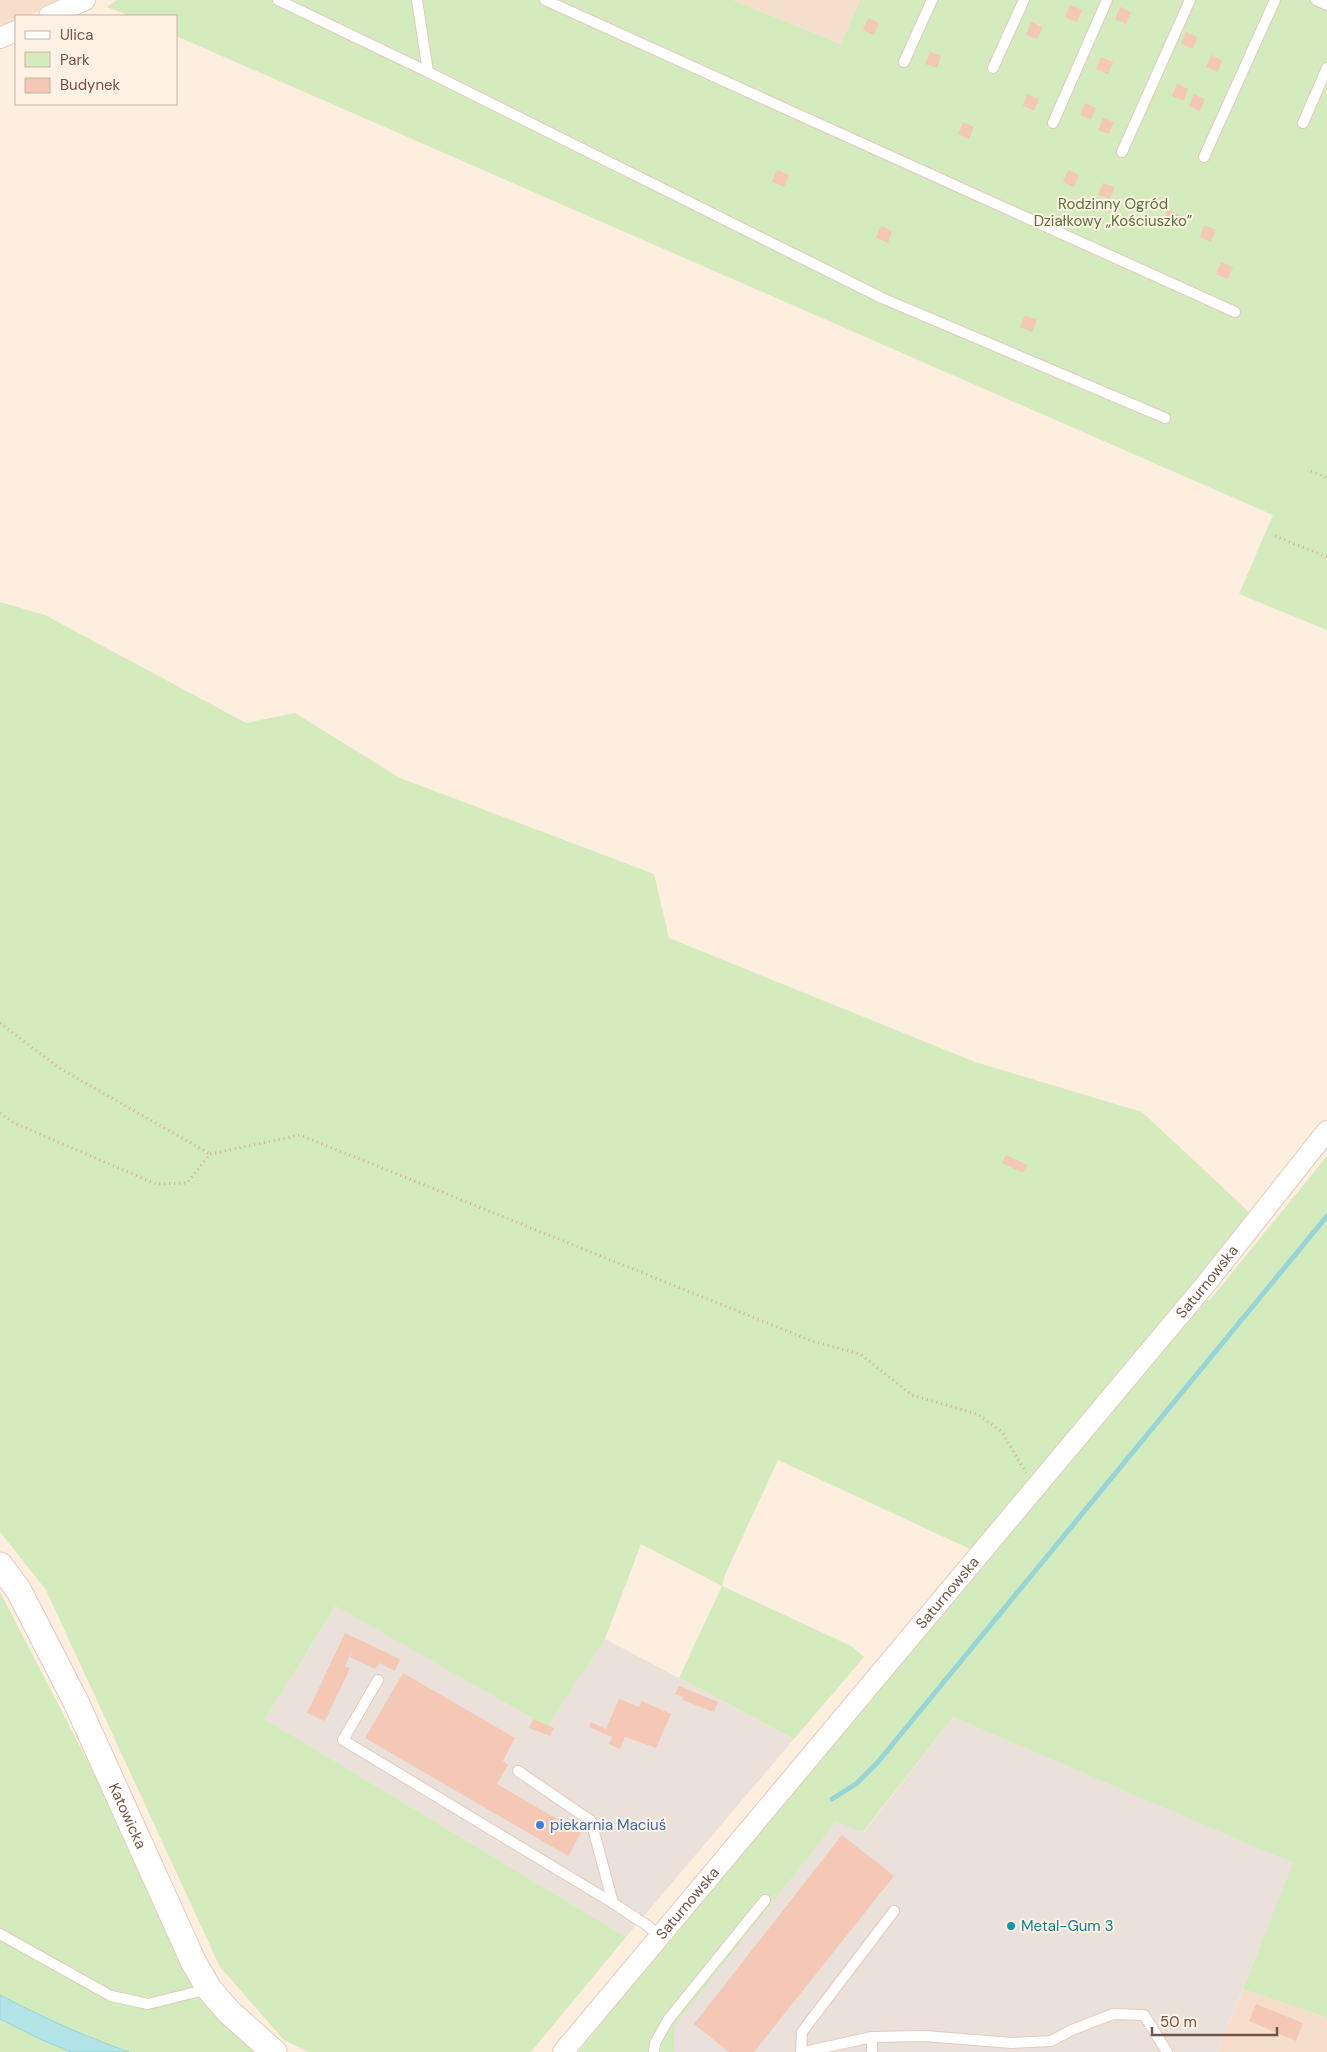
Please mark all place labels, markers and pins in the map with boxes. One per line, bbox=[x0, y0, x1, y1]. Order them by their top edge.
place label: piekarnia Maciuś bbox=[550, 1815, 666, 1835]
marker: piekarnia Maciuś bbox=[534, 1819, 546, 1831]
place label: Metal-Gum 3 bbox=[1021, 1916, 1114, 1936]
marker: Metal-Gum 3 bbox=[1005, 1920, 1017, 1932]

